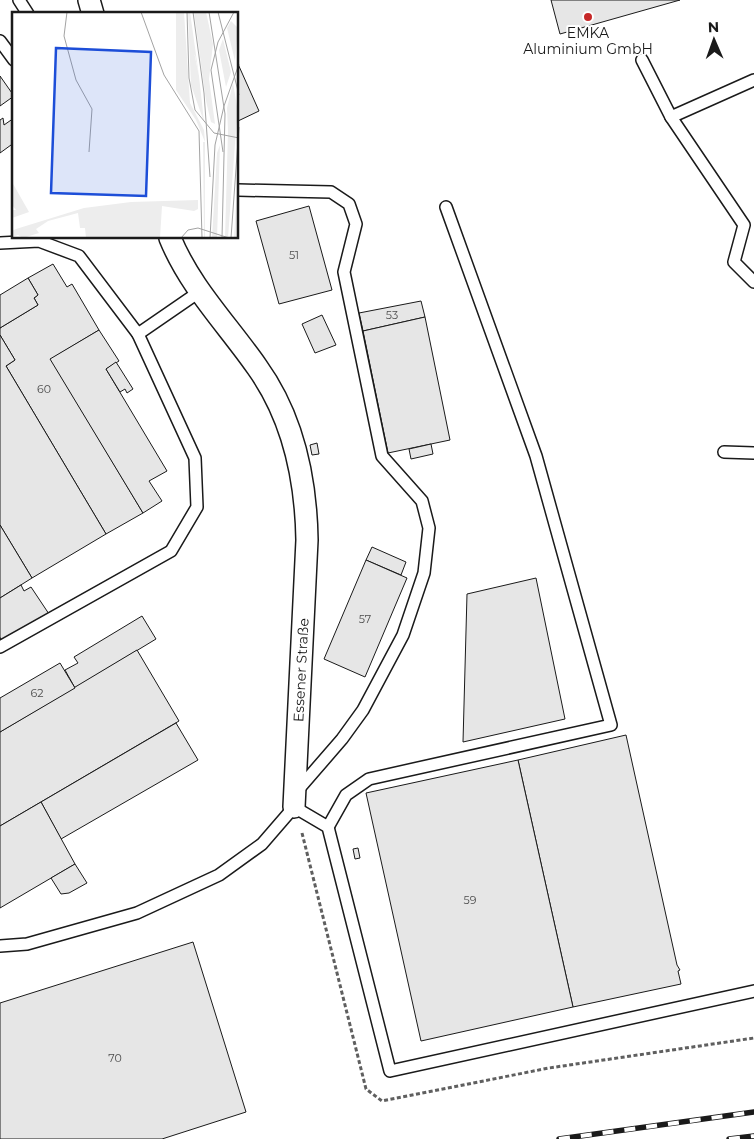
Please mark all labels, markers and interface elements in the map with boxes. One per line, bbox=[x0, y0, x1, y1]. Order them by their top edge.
marker: EMKA Aluminium GmbH bbox=[582, 11, 594, 23]
inset map bbox=[12, 12, 239, 239]
north arrow bbox=[689, 15, 739, 65]
text: N bbox=[708, 18, 720, 36]
place label: EMKA Aluminium GmbH bbox=[523, 24, 653, 58]
house number: 51 bbox=[289, 248, 299, 262]
house number: 53 bbox=[386, 308, 398, 322]
house number: 60 bbox=[37, 382, 51, 396]
house number: 57 bbox=[359, 612, 371, 626]
street label: Essener Straße bbox=[289, 618, 313, 722]
house number: 62 bbox=[31, 686, 43, 700]
house number: 59 bbox=[464, 893, 477, 907]
house number: 70 bbox=[108, 1051, 122, 1065]

